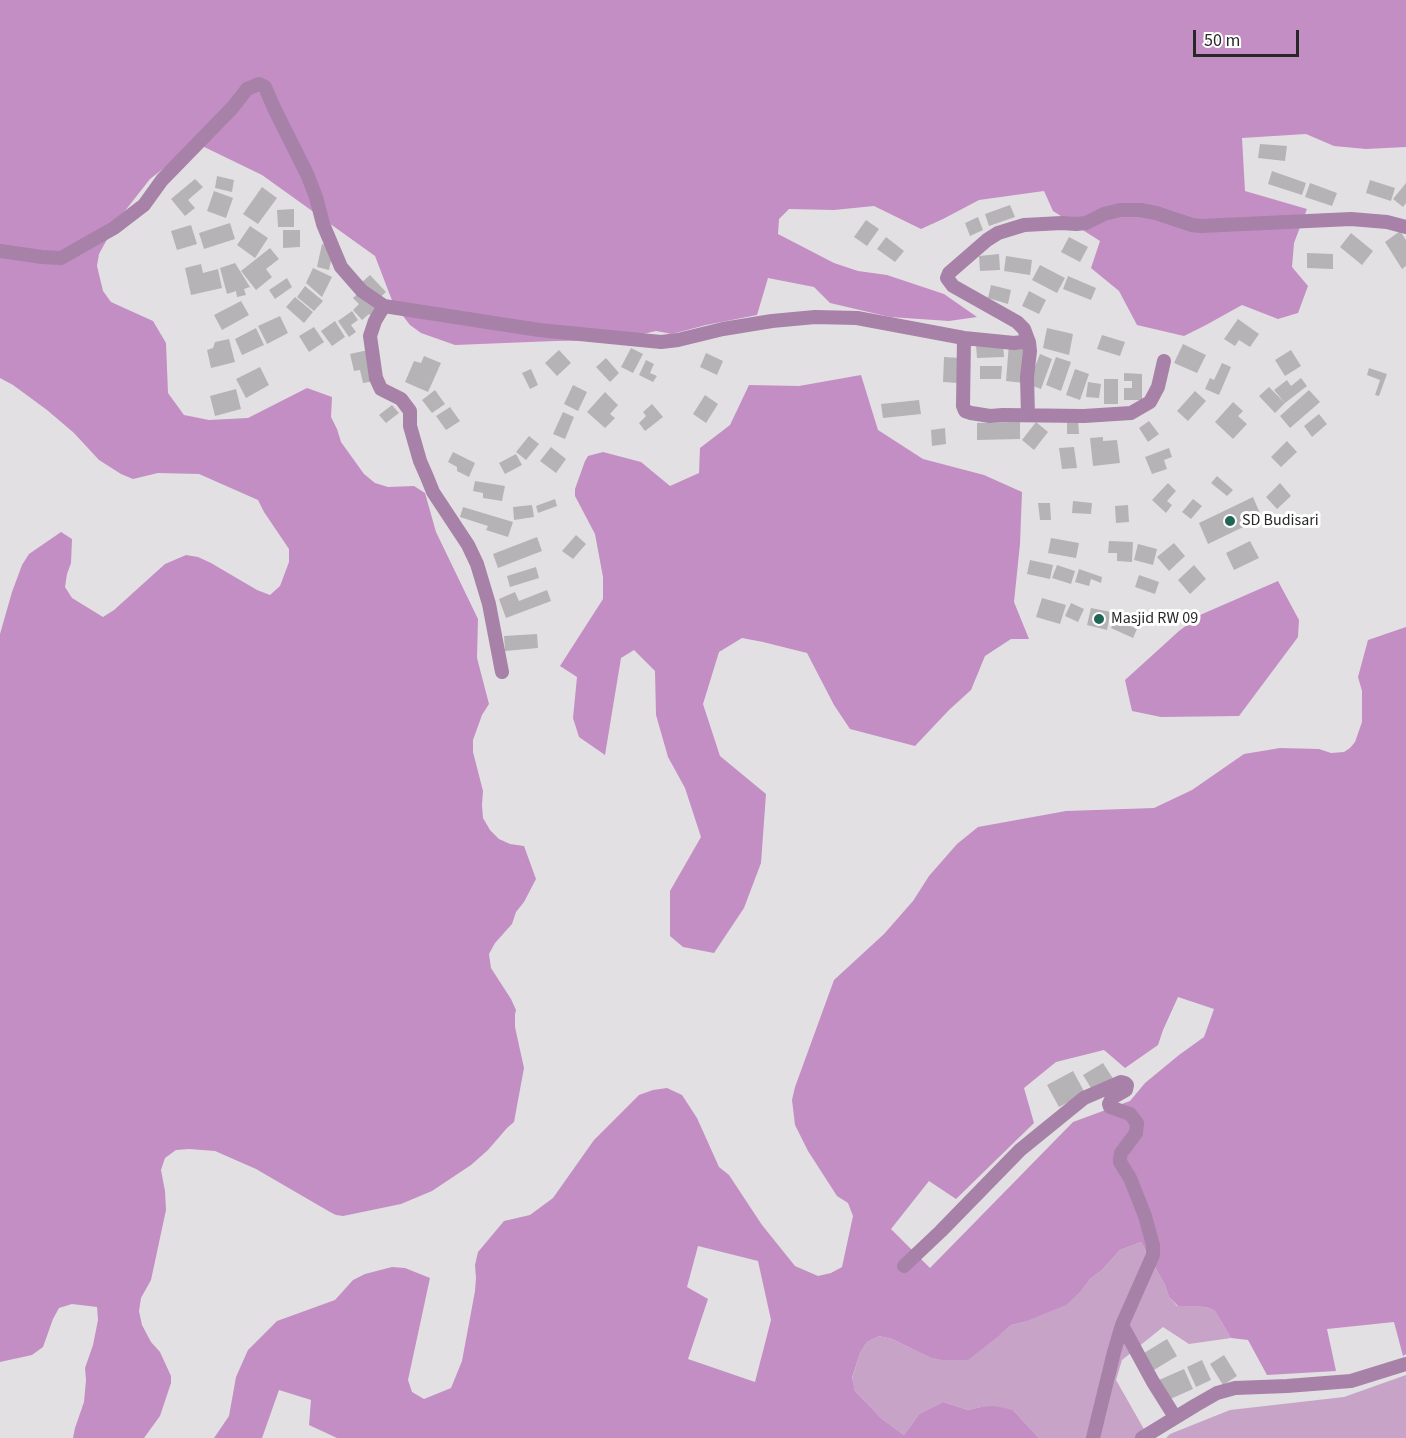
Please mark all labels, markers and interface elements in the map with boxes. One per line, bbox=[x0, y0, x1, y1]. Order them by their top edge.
scale bar bbox=[1196, 18, 1302, 56]
text: 50 m bbox=[1204, 28, 1240, 53]
place label: SD Budisari bbox=[1242, 511, 1319, 531]
marker: SD Budisari bbox=[1223, 514, 1237, 528]
place label: Masjid RW 09 bbox=[1111, 609, 1198, 629]
marker: Masjid RW 09 bbox=[1092, 612, 1106, 626]

